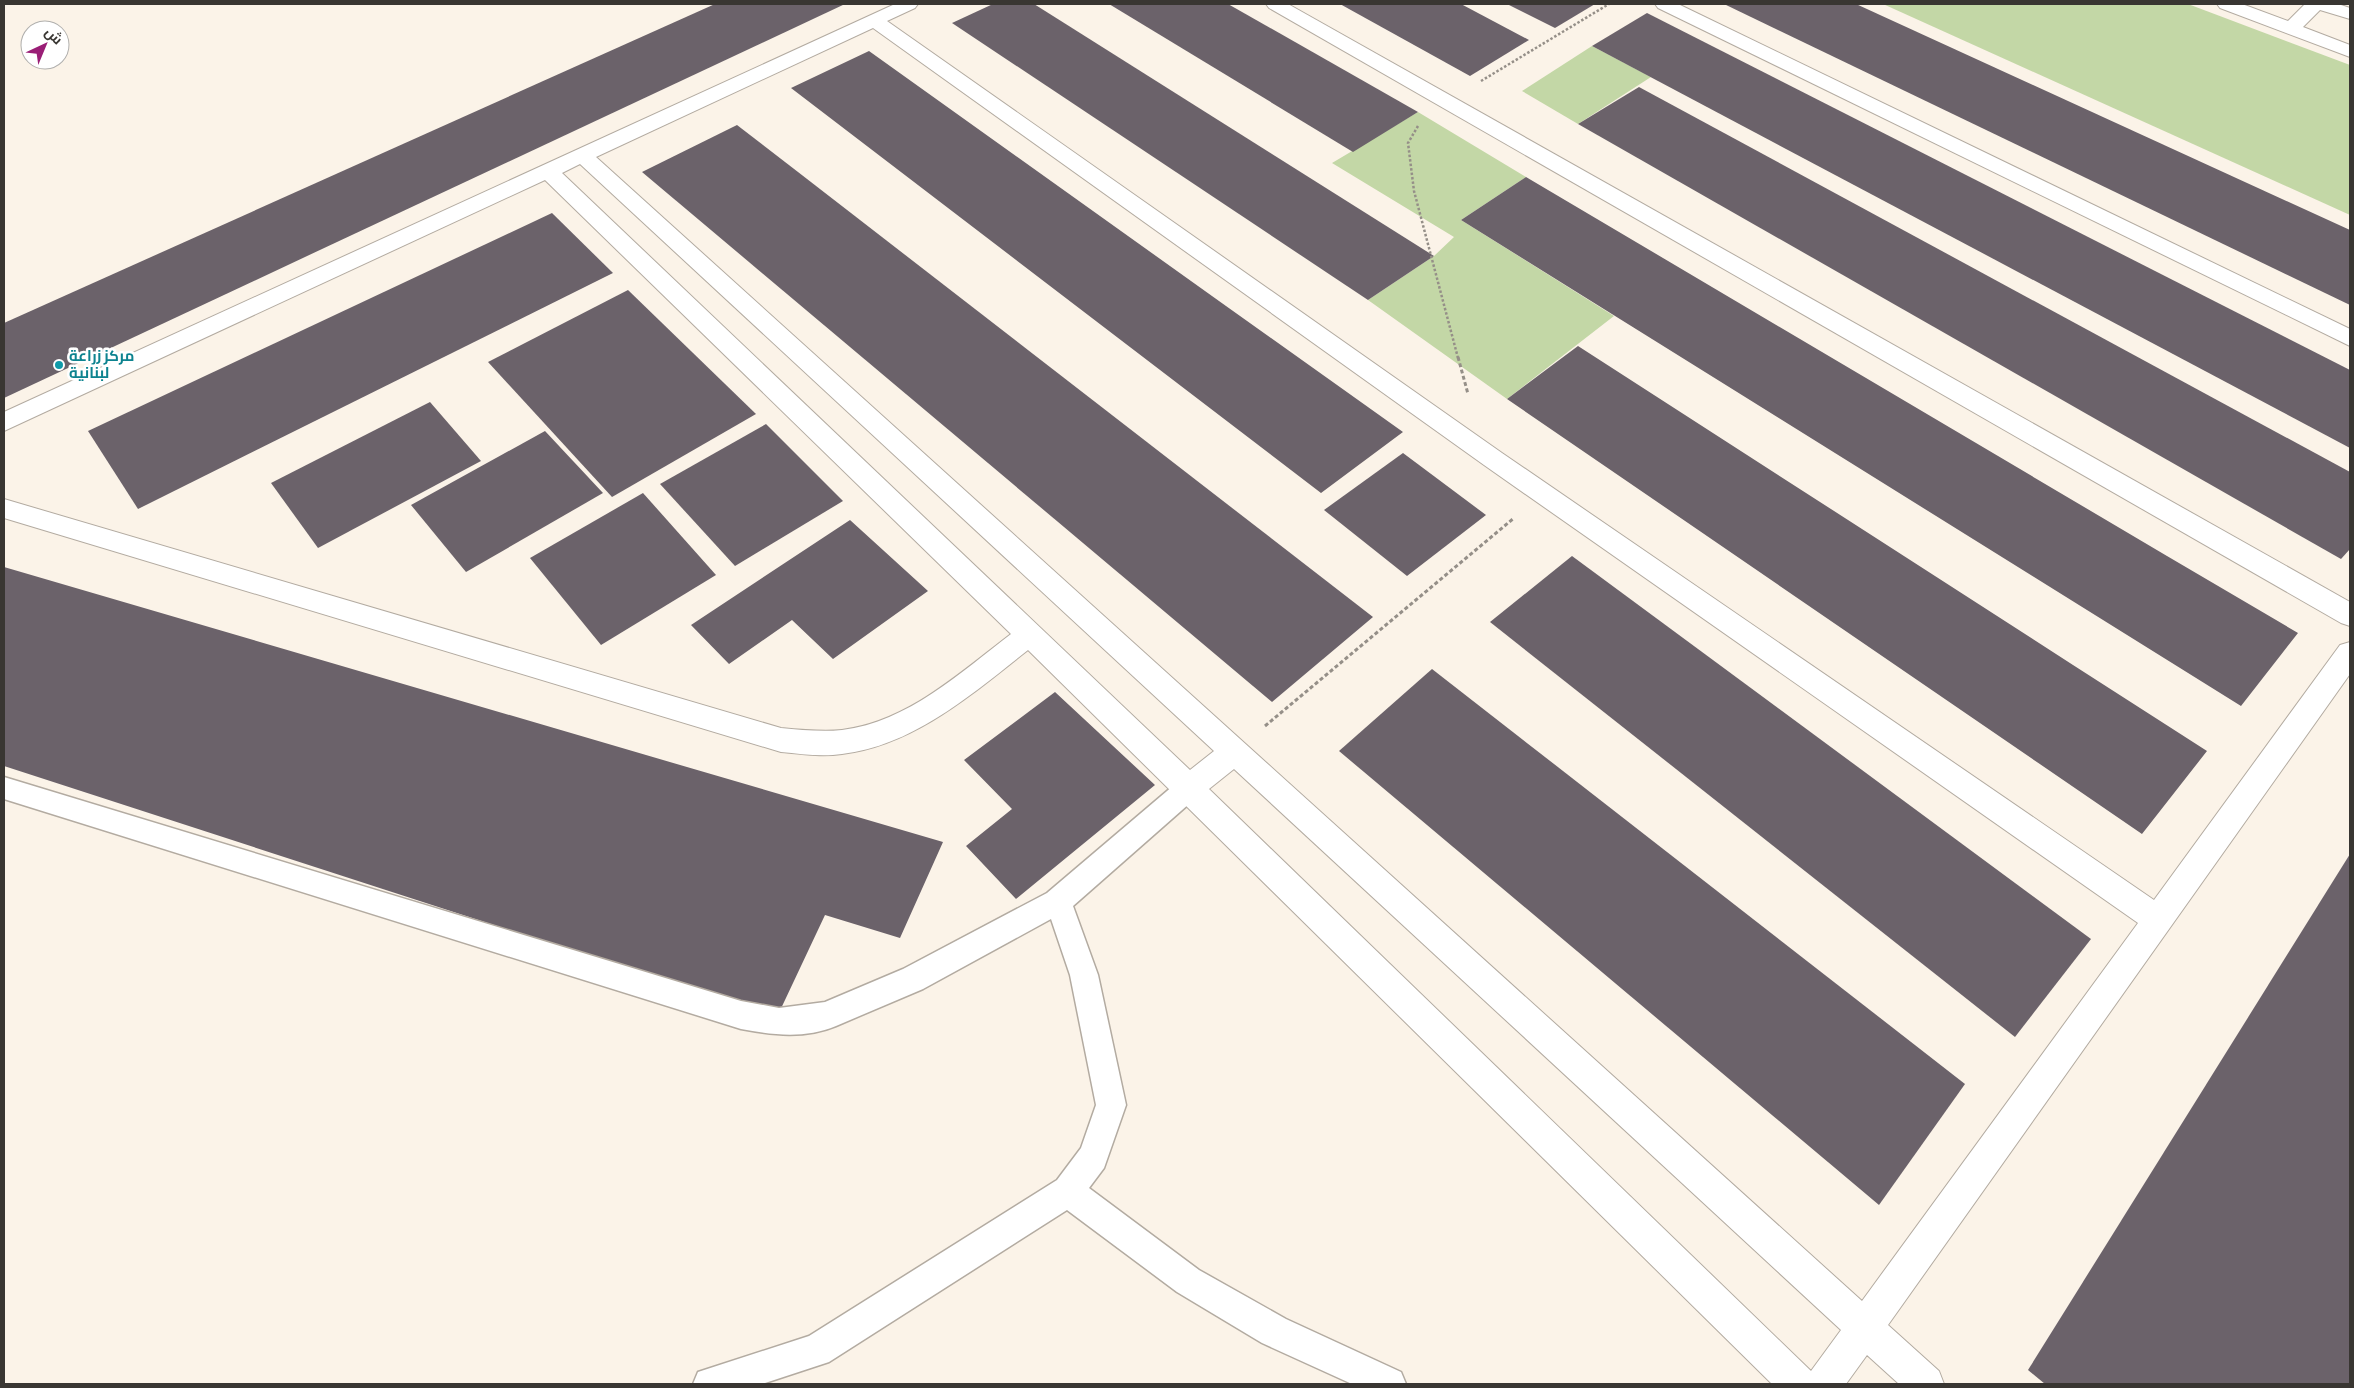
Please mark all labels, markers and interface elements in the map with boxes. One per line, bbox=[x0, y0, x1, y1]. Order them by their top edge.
north arrow bbox=[20, 20, 70, 70]
text: ش bbox=[41, 24, 66, 48]
place label: مركز زراعة لبنانية bbox=[69, 347, 134, 383]
marker: مركز زراعة لبنانية bbox=[53, 359, 65, 371]

